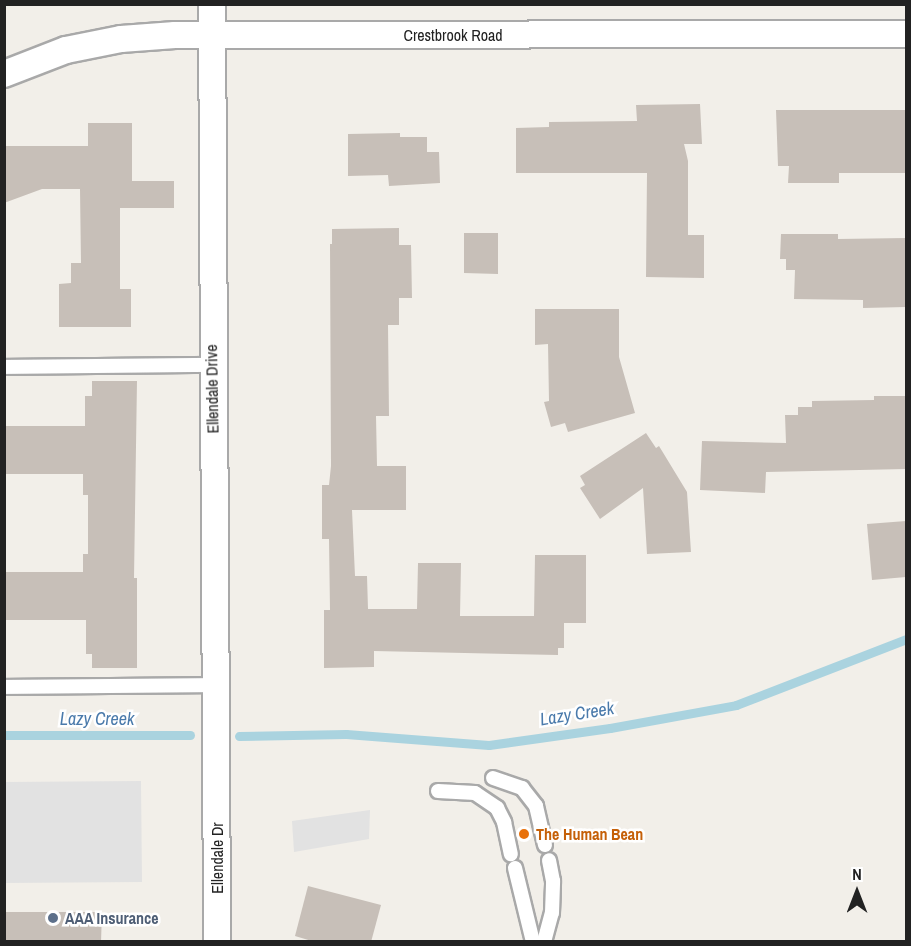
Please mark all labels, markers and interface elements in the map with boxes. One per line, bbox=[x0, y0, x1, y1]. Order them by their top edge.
street label: Crestbrook Road bbox=[403, 25, 503, 45]
street label: Ellendale Drive bbox=[202, 344, 222, 434]
water label: Lazy Creek bbox=[538, 697, 616, 731]
water label: Lazy Creek bbox=[60, 708, 134, 730]
street label: Ellendale Dr bbox=[207, 822, 227, 894]
place label: The Human Bean bbox=[536, 824, 643, 844]
marker: The Human Bean bbox=[517, 827, 531, 841]
north arrow bbox=[827, 862, 887, 922]
text: N bbox=[852, 863, 862, 885]
place label: AAA Insurance bbox=[65, 908, 159, 928]
marker: AAA Insurance bbox=[46, 911, 60, 925]

